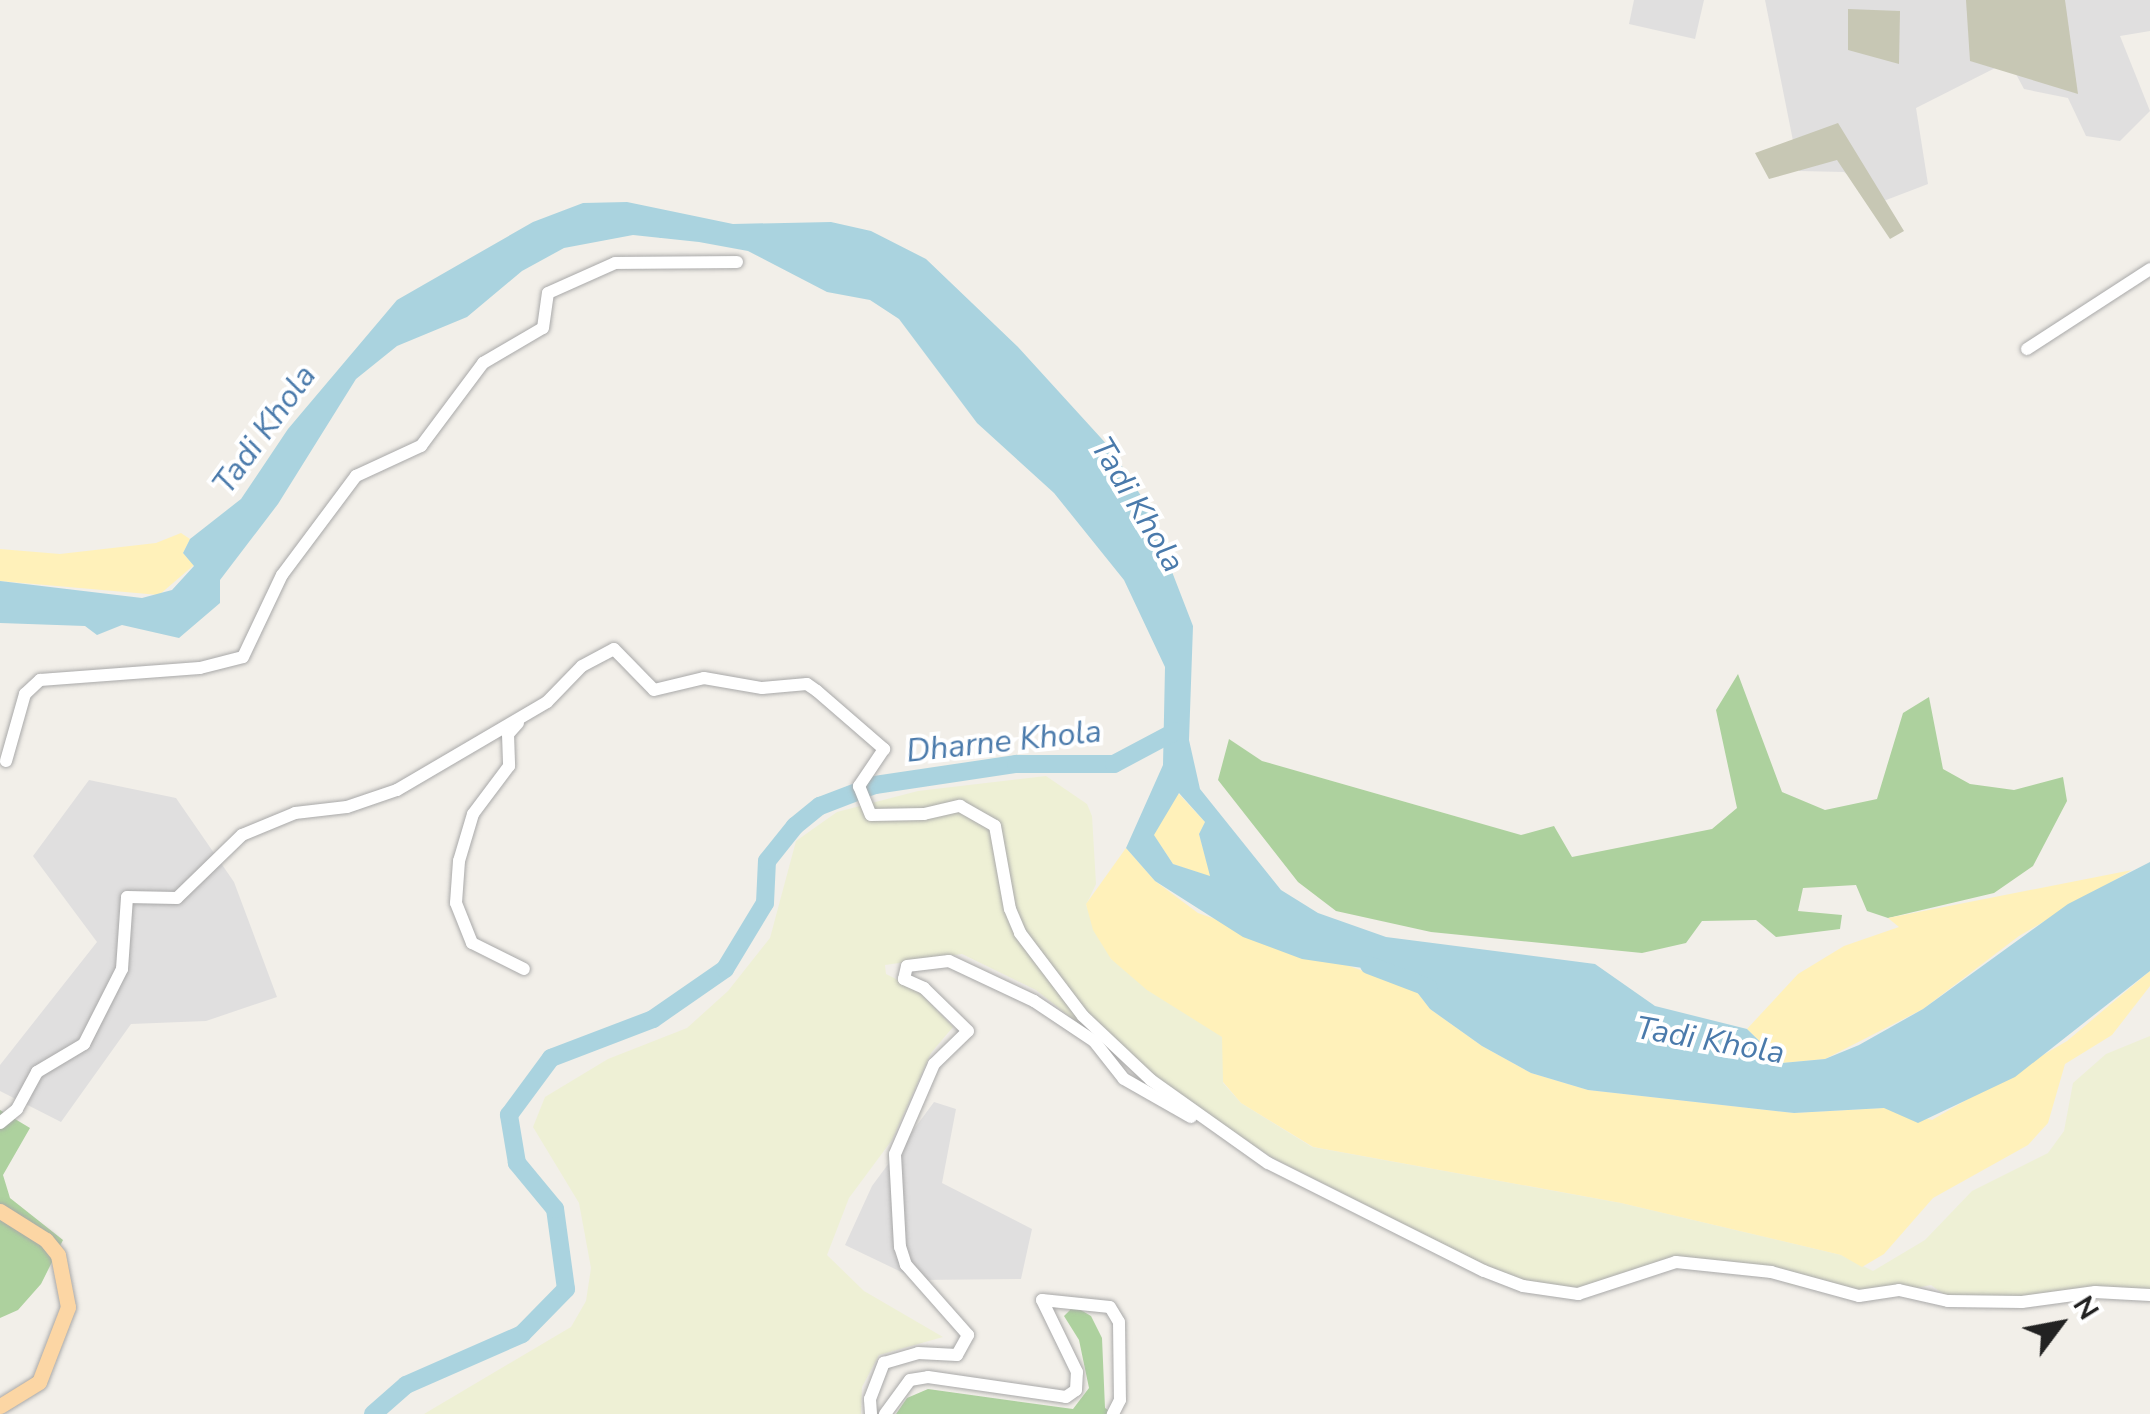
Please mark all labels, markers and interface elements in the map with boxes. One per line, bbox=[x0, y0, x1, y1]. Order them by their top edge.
water label: Tadi Khola bbox=[205, 358, 325, 502]
water label: Tadi Khola bbox=[1082, 431, 1192, 579]
water label: Dharne Khola bbox=[904, 713, 1104, 771]
water label: Tadi Khola bbox=[1633, 1009, 1787, 1073]
north arrow bbox=[2010, 1274, 2110, 1374]
text: N bbox=[2064, 1289, 2107, 1327]

